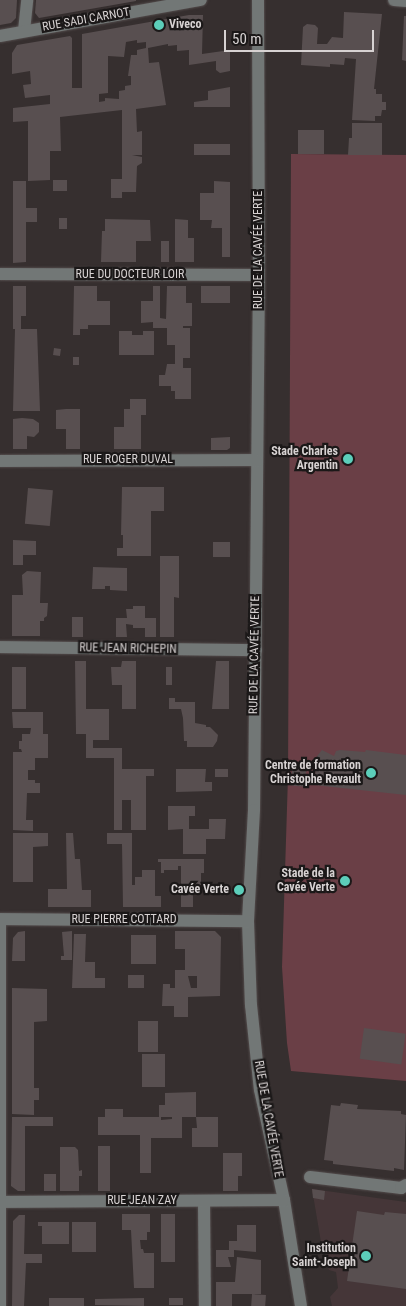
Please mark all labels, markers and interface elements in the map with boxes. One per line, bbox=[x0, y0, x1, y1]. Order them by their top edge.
street label: RUE SADI CARNOT bbox=[41, 5, 131, 35]
place label: Viveco bbox=[169, 18, 201, 32]
marker: Viveco bbox=[153, 19, 165, 31]
scale bar bbox=[226, 20, 376, 52]
text: 50 m bbox=[232, 30, 262, 48]
street label: RUE DE LA CAVÉE VERTE bbox=[252, 191, 266, 309]
street label: RUE DU DOCTEUR LOIR bbox=[76, 268, 184, 282]
place label: Stade Charles Argentin bbox=[271, 445, 338, 473]
street label: RUE ROGER DUVAL bbox=[83, 453, 173, 467]
marker: Stade Charles Argentin bbox=[342, 453, 354, 465]
street label: RUE DE LA CAVÉE VERTE bbox=[247, 596, 263, 714]
street label: RUE JEAN RICHEPIN bbox=[79, 641, 177, 657]
place label: Centre de formation Christophe Revault bbox=[265, 759, 361, 787]
marker: Centre de formation Christophe Revault bbox=[365, 767, 377, 779]
place label: Stade de la Cavée Verte bbox=[277, 867, 335, 895]
marker: Stade de la Cavée Verte bbox=[339, 875, 351, 887]
place label: Cavée Verte bbox=[171, 883, 229, 897]
marker: Cavée Verte bbox=[233, 884, 245, 896]
street label: RUE PIERRE COTTARD bbox=[71, 913, 177, 927]
street label: RUE DE LA CAVÉE VERTE bbox=[251, 1059, 285, 1179]
street label: RUE JEAN ZAY bbox=[107, 1194, 177, 1208]
place label: Institution Saint-Joseph bbox=[292, 1242, 356, 1270]
marker: Institution Saint-Joseph bbox=[360, 1250, 372, 1262]

